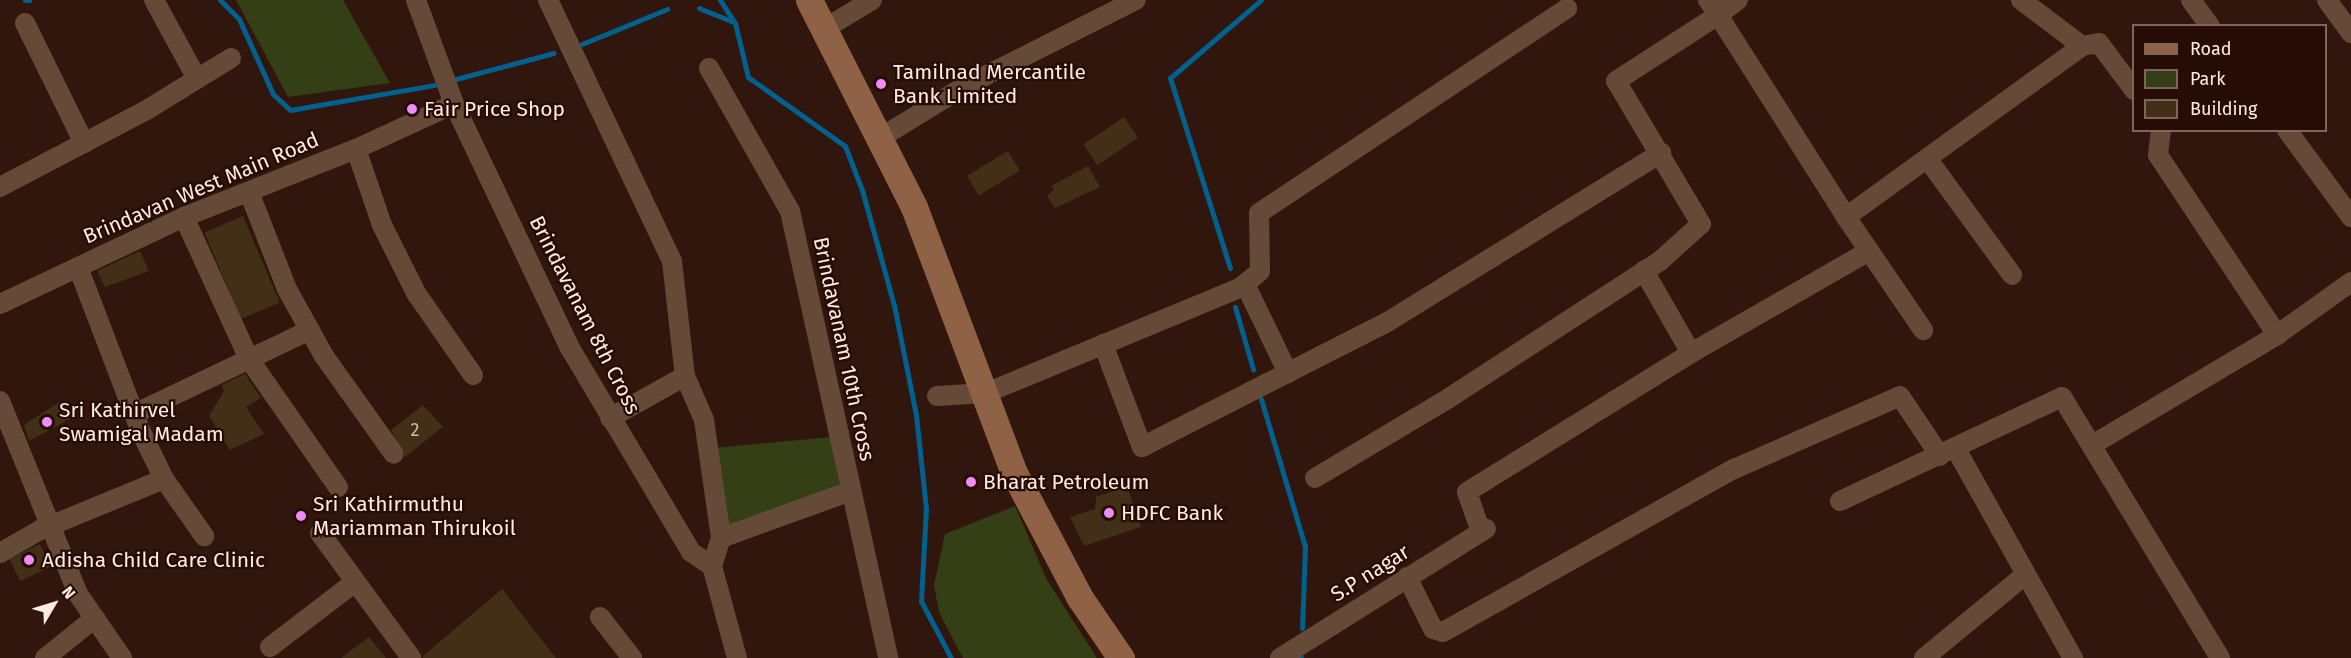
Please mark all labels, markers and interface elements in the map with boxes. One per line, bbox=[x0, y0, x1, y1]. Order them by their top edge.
legend bbox=[2132, 24, 2327, 132]
text: Road bbox=[2190, 38, 2232, 60]
place label: Tamilnad Mercantile Bank Limited bbox=[893, 59, 1086, 109]
text: Park bbox=[2190, 68, 2225, 90]
marker: Tamilnad Mercantile Bank Limited bbox=[874, 77, 888, 91]
place label: Fair Price Shop bbox=[424, 96, 565, 122]
text: Building bbox=[2190, 98, 2257, 120]
marker: Fair Price Shop bbox=[405, 102, 419, 116]
street label: Brindavan West Main Road bbox=[79, 127, 323, 249]
street label: Brindavanam 8th Cross bbox=[524, 212, 646, 418]
street label: Brindavanam 10th Cross bbox=[808, 235, 880, 463]
place label: Sri Kathirvel Swamigal Madam bbox=[59, 397, 224, 447]
marker: Sri Kathirvel Swamigal Madam bbox=[40, 415, 54, 429]
house number: 2 bbox=[411, 419, 419, 441]
place label: Bharat Petroleum bbox=[983, 469, 1149, 495]
marker: Bharat Petroleum bbox=[964, 475, 978, 489]
place label: Sri Kathirmuthu Mariamman Thirukoil bbox=[313, 491, 516, 541]
place label: HDFC Bank bbox=[1121, 500, 1223, 526]
marker: HDFC Bank bbox=[1102, 506, 1116, 520]
marker: Sri Kathirmuthu Mariamman Thirukoil bbox=[294, 509, 308, 523]
street label: S.P nagar bbox=[1326, 539, 1414, 607]
place label: Adisha Child Care Clinic bbox=[42, 547, 265, 573]
marker: Adisha Child Care Clinic bbox=[20, 551, 38, 569]
north arrow bbox=[24, 574, 84, 634]
text: N bbox=[58, 583, 79, 603]

